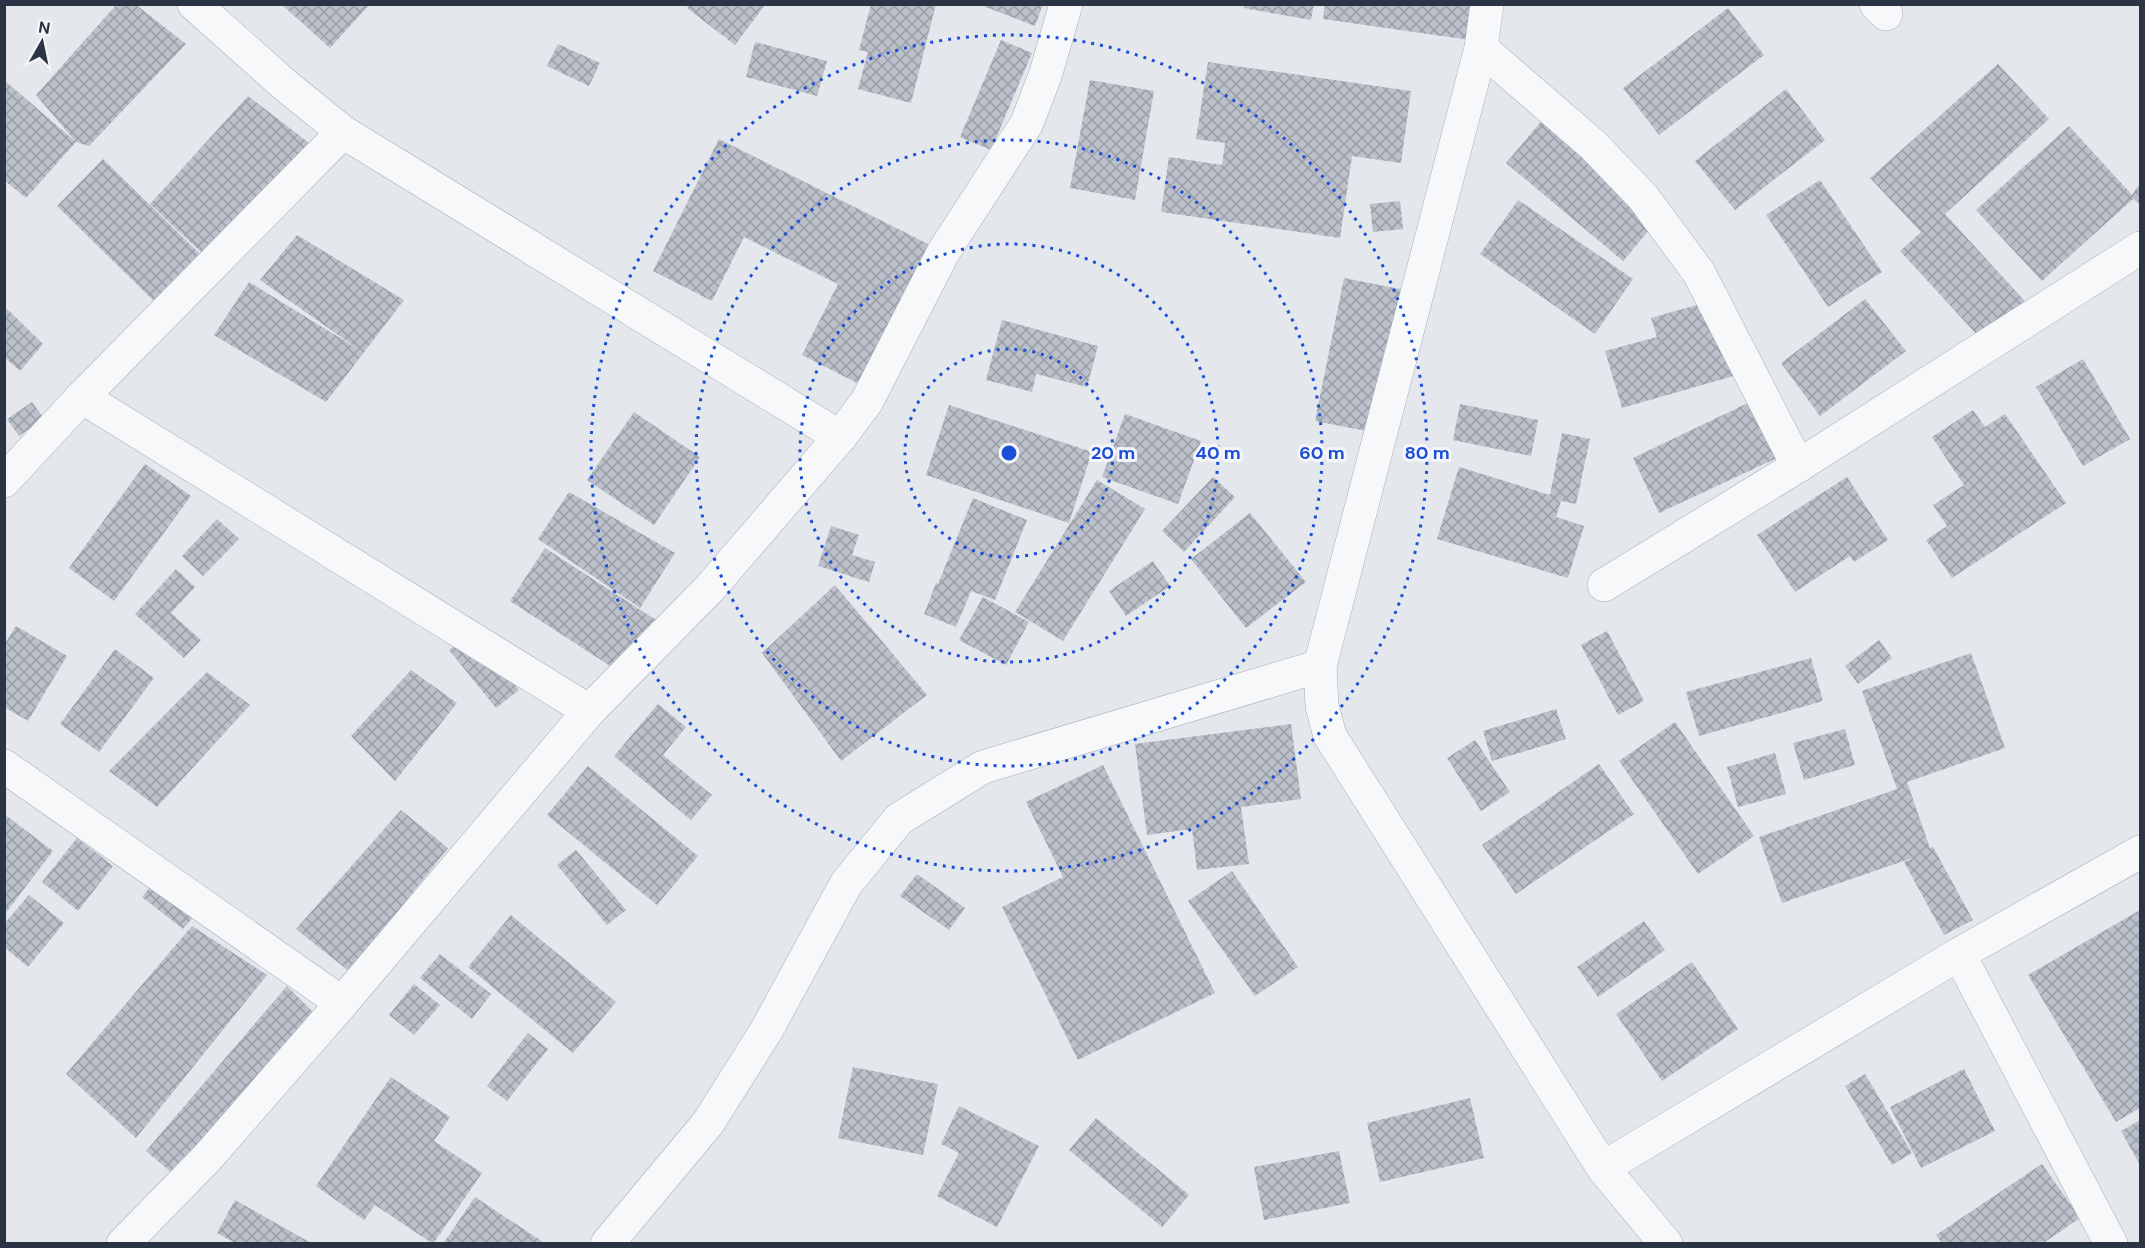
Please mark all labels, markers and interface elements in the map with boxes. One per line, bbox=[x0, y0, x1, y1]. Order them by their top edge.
north arrow bbox=[12, 12, 72, 72]
text: N bbox=[37, 16, 52, 39]
text: 20 m bbox=[1091, 441, 1135, 465]
text: 40 m bbox=[1195, 441, 1241, 465]
text: 60 m bbox=[1299, 441, 1345, 465]
text: 80 m bbox=[1404, 441, 1450, 465]
centre of rings bbox=[999, 443, 1019, 463]

